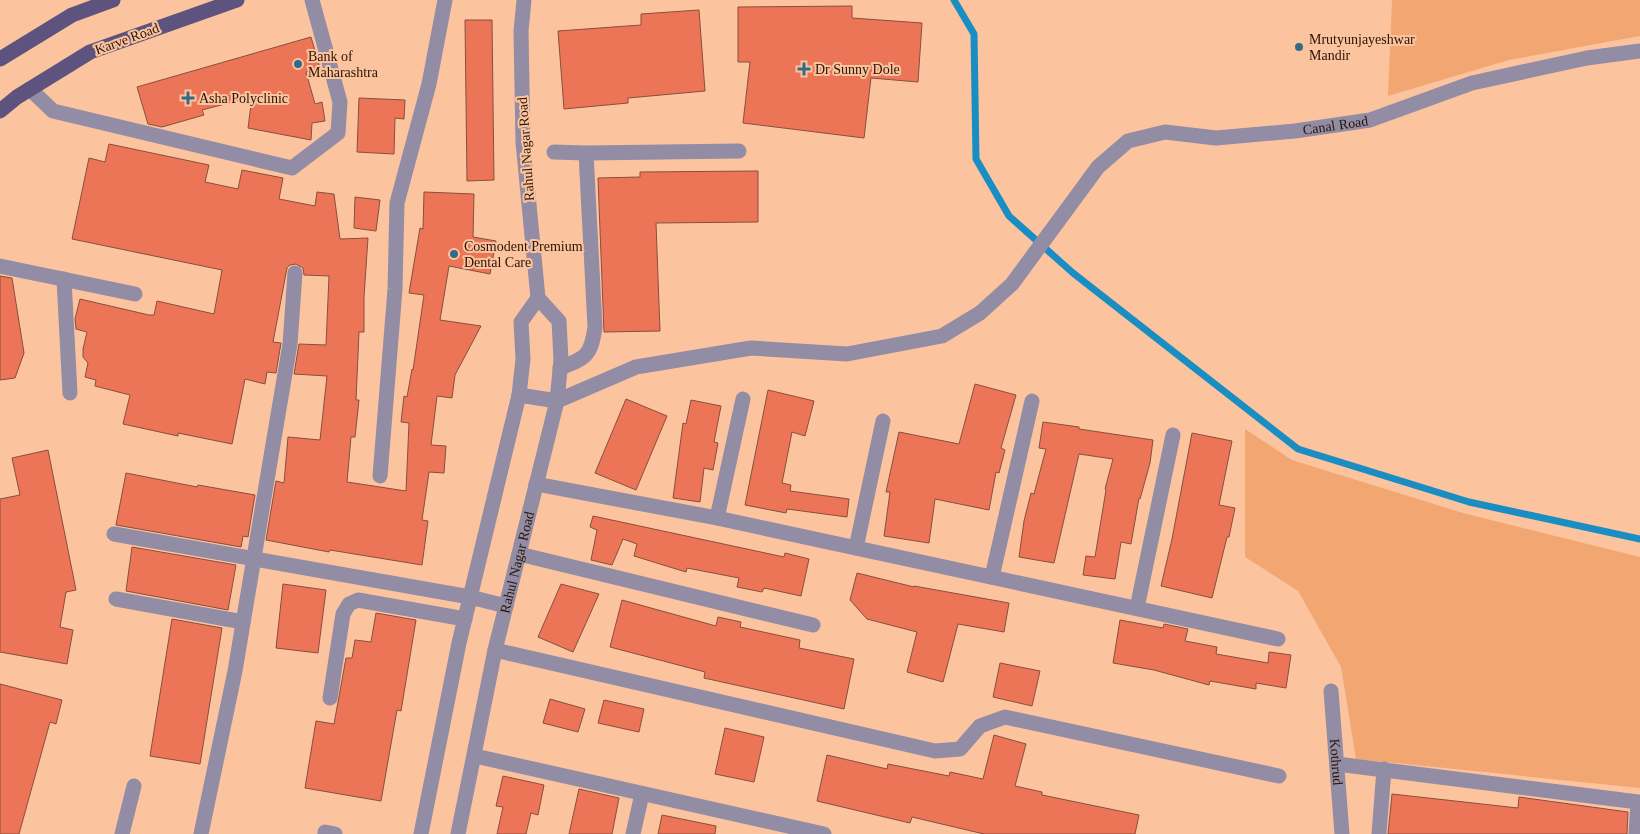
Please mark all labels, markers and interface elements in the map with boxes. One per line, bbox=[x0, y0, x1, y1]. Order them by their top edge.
street label: Karve Road bbox=[93, 20, 161, 58]
place label: Mrutyunjayeshwar Mandir bbox=[1309, 32, 1415, 63]
marker: Mrutyunjayeshwar Mandir bbox=[1293, 41, 1305, 53]
place label: Bank of Maharashtra bbox=[308, 49, 379, 80]
marker: Bank of Maharashtra bbox=[292, 58, 304, 70]
marker: Dr Sunny Dole bbox=[797, 62, 811, 76]
place label: Dr Sunny Dole bbox=[815, 62, 900, 77]
marker: Asha Polyclinic bbox=[181, 91, 195, 105]
place label: Asha Polyclinic bbox=[199, 91, 288, 106]
street label: Rahul Nagar Road bbox=[515, 97, 537, 201]
street label: Canal Road bbox=[1302, 113, 1369, 137]
place label: Cosmodent Premium Dental Care bbox=[464, 239, 583, 270]
marker: Cosmodent Premium Dental Care bbox=[448, 248, 460, 260]
street label: Rahul Nagar Road bbox=[497, 510, 537, 615]
street label: Kothrud bbox=[1327, 738, 1346, 786]

